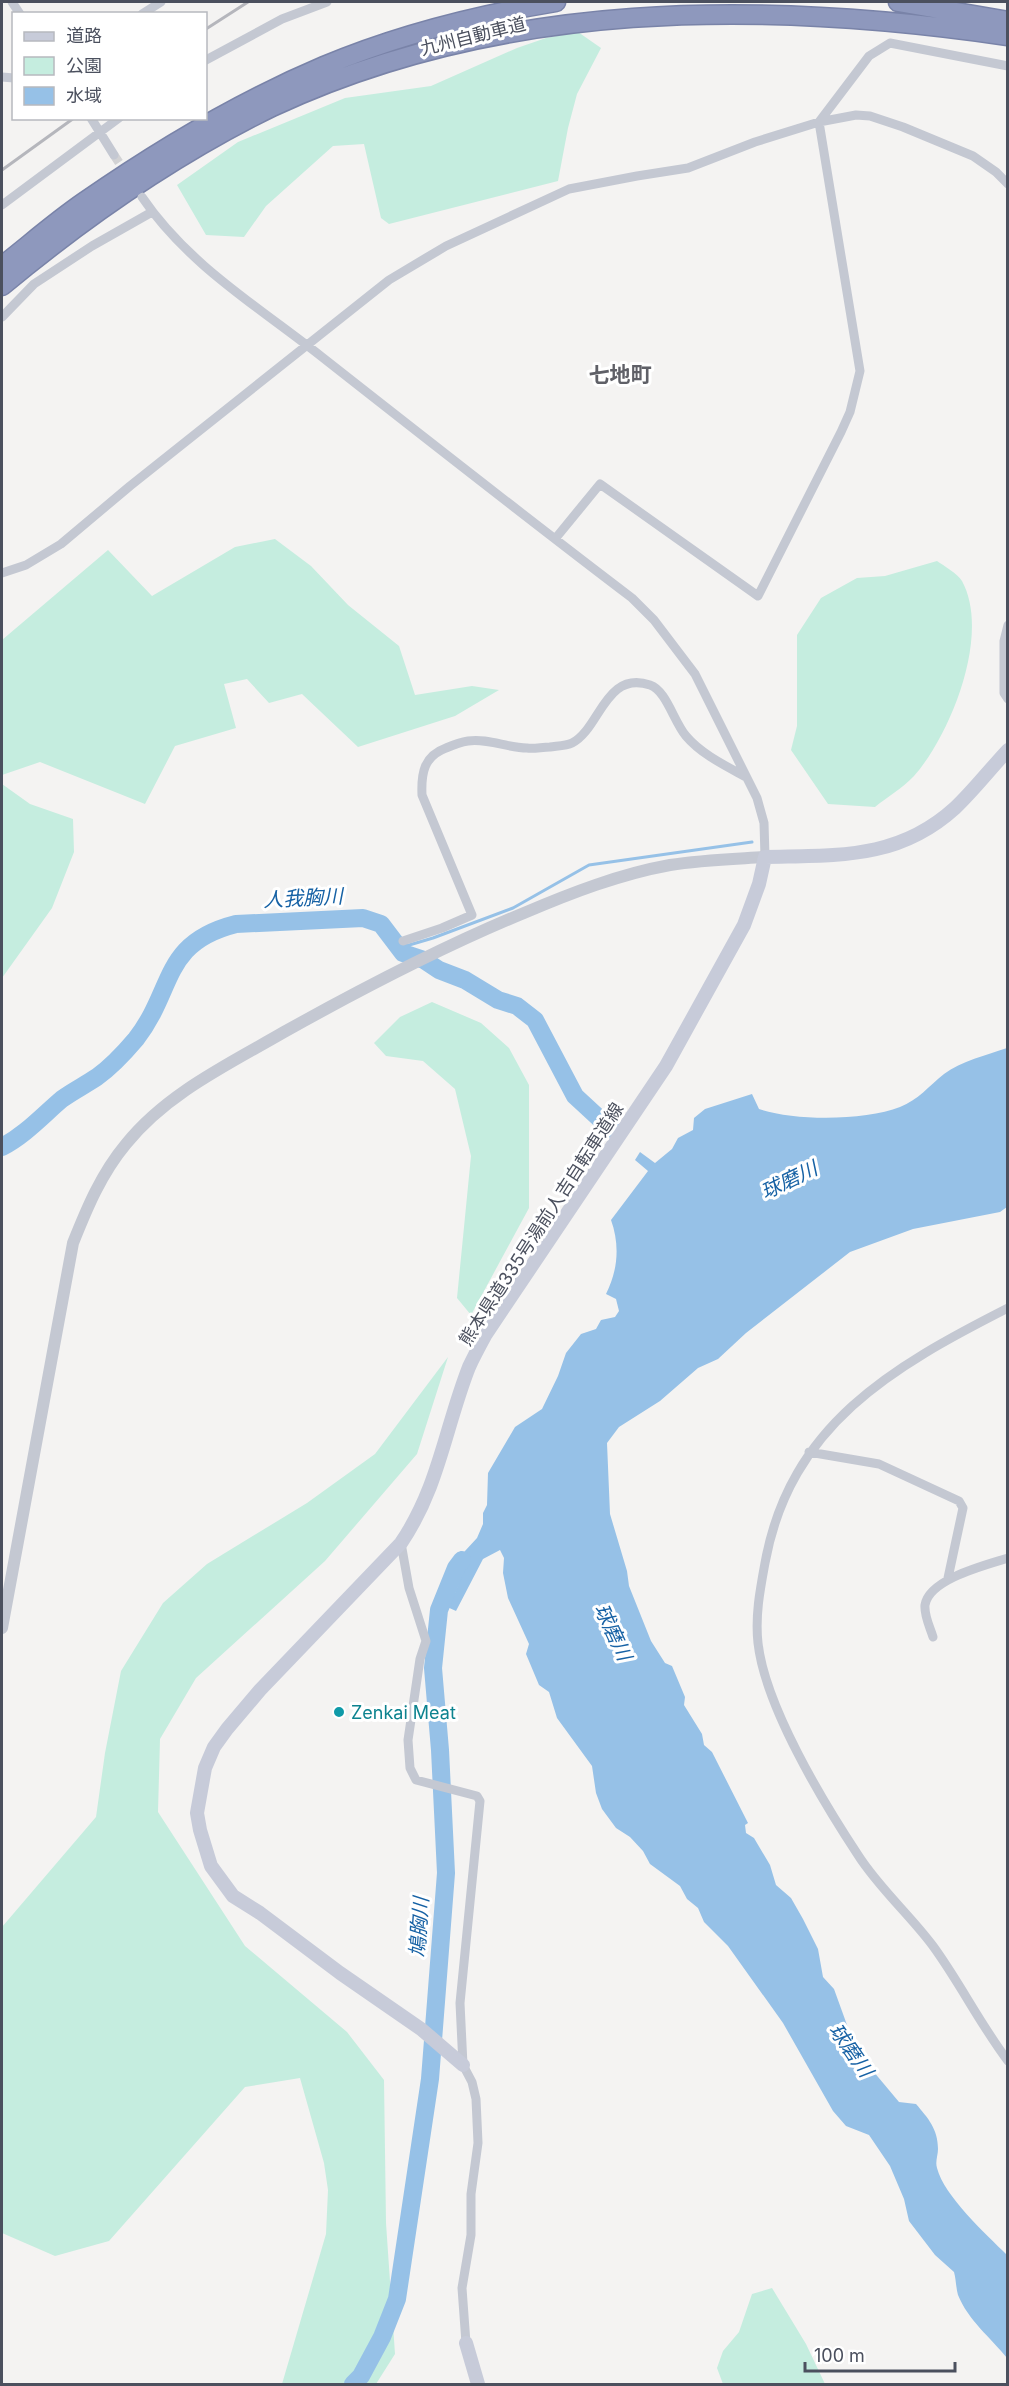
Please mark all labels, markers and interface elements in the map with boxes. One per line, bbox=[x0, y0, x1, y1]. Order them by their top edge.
legend bbox=[12, 12, 207, 120]
street label: 九州自動車道 bbox=[418, 13, 528, 59]
text: 道路 bbox=[66, 25, 102, 46]
text: 公園 bbox=[66, 55, 102, 76]
text: 水域 bbox=[66, 85, 102, 106]
district label: 七地町 bbox=[589, 362, 652, 387]
water label: 人我胸川 bbox=[262, 884, 346, 912]
street label: 熊本県道335号湯前人吉自転車道線 bbox=[455, 1099, 627, 1349]
water label: 球磨川 bbox=[757, 1155, 823, 1204]
water label: 球磨川 bbox=[589, 1600, 637, 1666]
place label: Zenkai Meat bbox=[351, 1702, 456, 1723]
marker: Zenkai Meat bbox=[332, 1705, 346, 1719]
water label: 鳩胸川 bbox=[405, 1894, 433, 1958]
water label: 球磨川 bbox=[824, 2019, 879, 2083]
scale bar bbox=[805, 2335, 955, 2373]
text: 100 m bbox=[814, 2345, 865, 2366]

